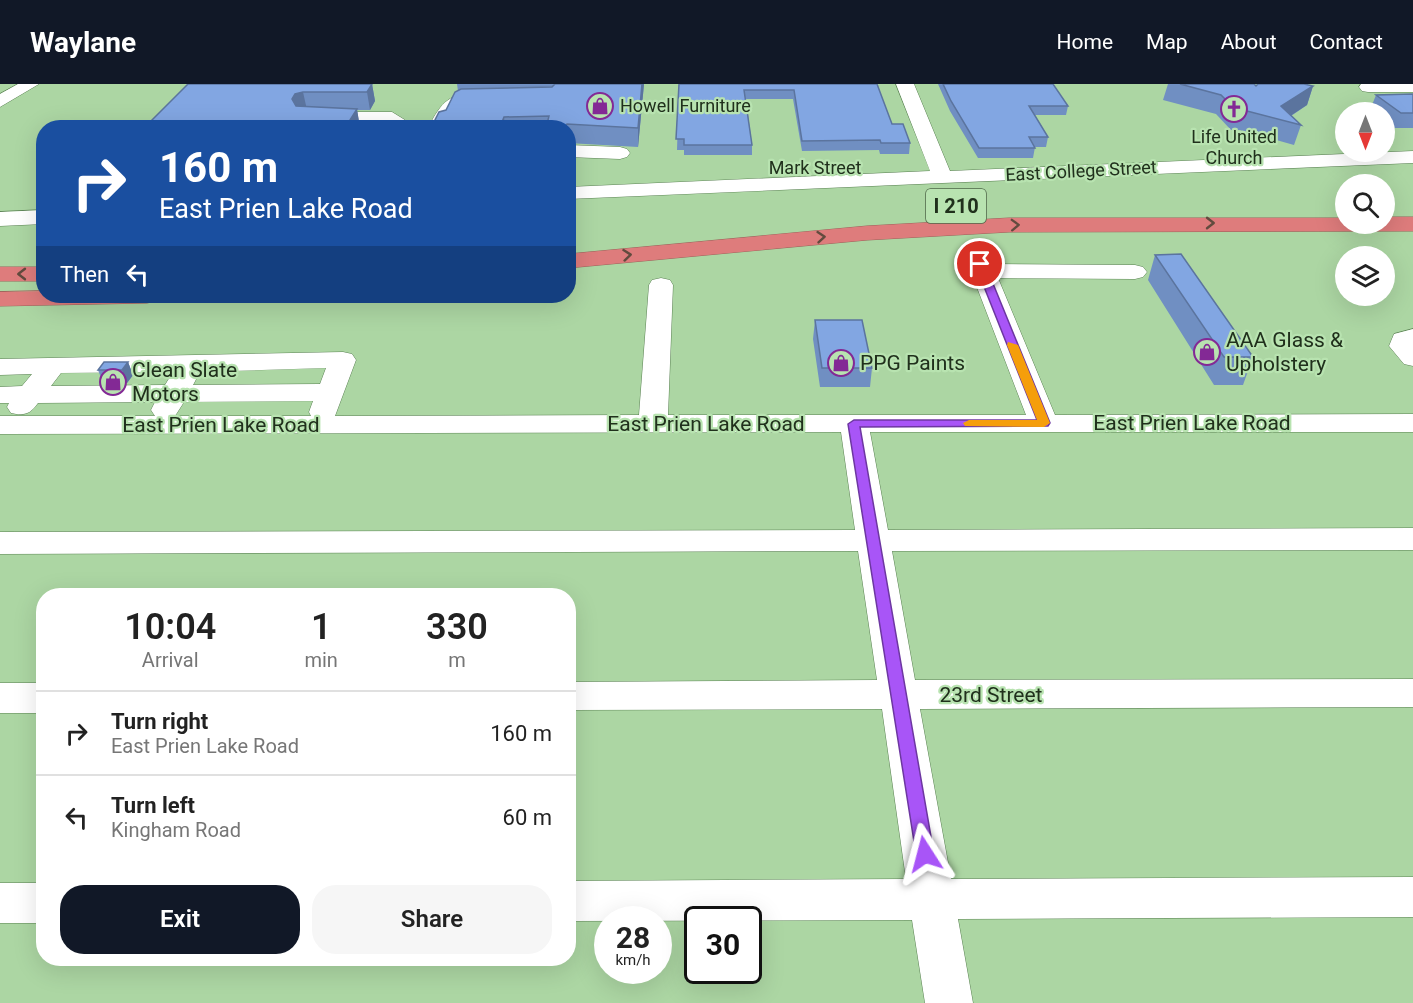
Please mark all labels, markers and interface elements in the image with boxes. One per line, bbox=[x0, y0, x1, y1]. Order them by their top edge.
text: Waylane bbox=[30, 26, 136, 59]
text: Home bbox=[1057, 30, 1113, 54]
text: Map bbox=[1146, 30, 1188, 54]
text: About bbox=[1221, 30, 1277, 54]
text: Contact bbox=[1310, 30, 1383, 54]
shop icon: Howell Furniture bbox=[585, 91, 615, 121]
church icon: Life United Church bbox=[1219, 94, 1249, 124]
place label: Howell Furniture bbox=[620, 95, 751, 116]
north arrow bbox=[1335, 102, 1395, 162]
map controls bbox=[1335, 102, 1395, 306]
place label: Life United Church bbox=[1191, 126, 1277, 168]
text: 160 m bbox=[159, 143, 278, 192]
icon: right bbox=[60, 144, 138, 222]
street label: East College Street bbox=[1005, 156, 1157, 185]
street label: Mark Street bbox=[769, 157, 861, 178]
button: search bbox=[1335, 174, 1395, 234]
road number: I 210 bbox=[926, 189, 986, 223]
text: East Prien Lake Road bbox=[159, 193, 413, 225]
one-way arrow bbox=[1206, 217, 1215, 230]
one-way arrow bbox=[1011, 219, 1020, 232]
one-way arrow bbox=[816, 231, 825, 244]
pin bbox=[954, 238, 1005, 289]
button: layers bbox=[1335, 246, 1395, 306]
icon: arrive bbox=[963, 247, 996, 280]
one-way arrow bbox=[622, 249, 631, 262]
icon: left bbox=[121, 258, 154, 291]
text: Then bbox=[60, 262, 109, 287]
one-way arrow bbox=[17, 268, 26, 280]
place label: AAA Glass & Upholstery bbox=[1226, 328, 1343, 376]
shop icon: AAA Glass & Upholstery bbox=[1192, 337, 1222, 367]
shop icon: PPG Paints bbox=[826, 348, 856, 378]
place label: PPG Paints bbox=[860, 351, 965, 375]
place label: Clean Slate Motors bbox=[132, 358, 237, 406]
shop icon: Clean Slate Motors bbox=[98, 367, 128, 397]
street label: East Prien Lake Road bbox=[1093, 411, 1291, 435]
street label: East Prien Lake Road bbox=[607, 412, 805, 436]
street label: East Prien Lake Road bbox=[122, 413, 320, 437]
text: 10:04 bbox=[124, 606, 216, 648]
text: 1 bbox=[311, 606, 331, 648]
text: 330 bbox=[426, 606, 488, 648]
text: Arrival bbox=[142, 648, 199, 672]
text: min bbox=[304, 648, 338, 672]
text: m bbox=[448, 648, 466, 672]
street label: 23rd Street bbox=[940, 683, 1043, 707]
text: Turn right bbox=[111, 709, 208, 734]
icon: right bbox=[60, 717, 93, 750]
text: 160 m bbox=[490, 721, 552, 746]
text: East Prien Lake Road bbox=[111, 734, 299, 758]
text: Turn left bbox=[111, 793, 195, 818]
icon: left bbox=[60, 801, 93, 834]
text: 60 m bbox=[503, 805, 552, 830]
text: Kingham Road bbox=[111, 818, 241, 842]
position arrow bbox=[893, 822, 957, 886]
button: Exit bbox=[60, 885, 300, 954]
button: Share bbox=[312, 885, 552, 954]
speed limit sign: 30 bbox=[684, 906, 762, 984]
text: 28 bbox=[616, 920, 650, 955]
text: km/h bbox=[615, 951, 651, 969]

